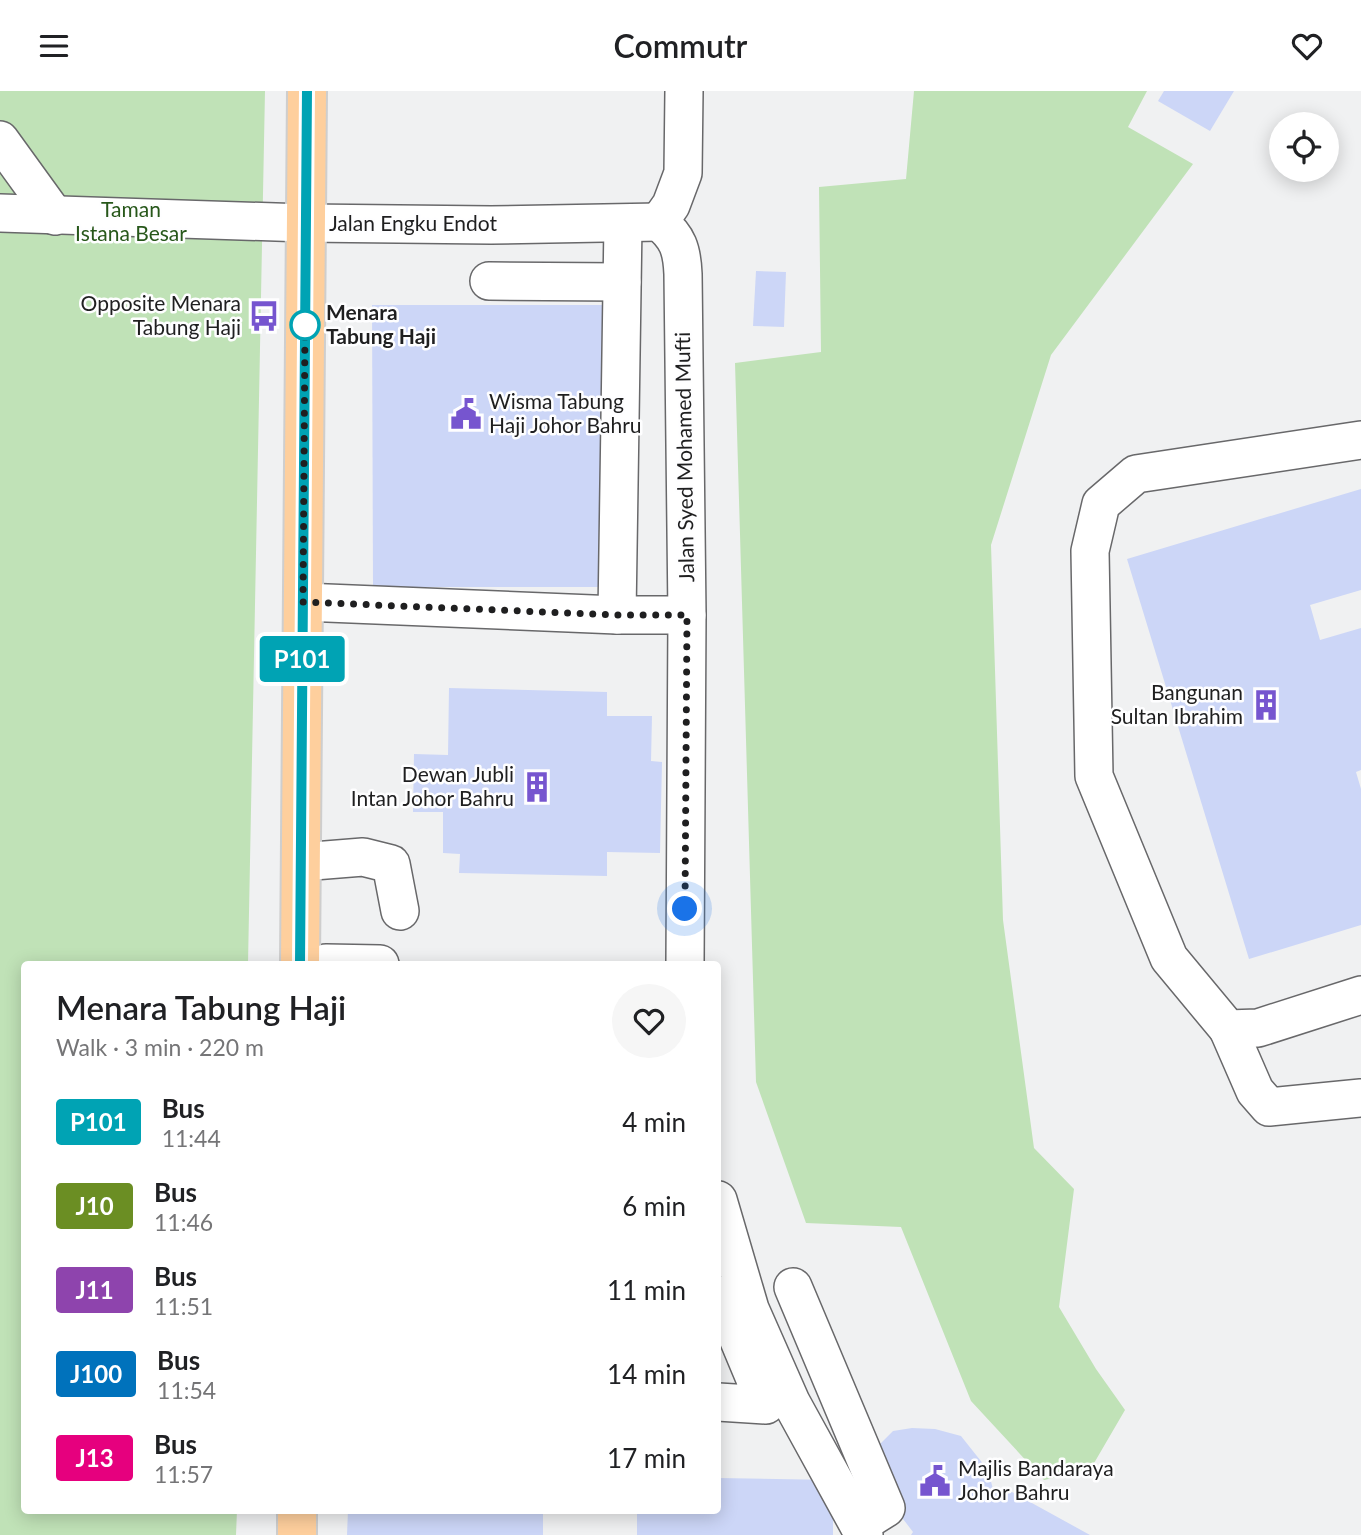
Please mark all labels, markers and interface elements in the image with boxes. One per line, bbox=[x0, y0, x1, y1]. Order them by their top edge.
text: Commutr bbox=[614, 26, 747, 65]
icon: menu bbox=[35, 27, 73, 65]
icon: heart bbox=[1288, 27, 1326, 65]
map controls bbox=[1269, 112, 1339, 182]
button: locate bbox=[1269, 112, 1339, 182]
park label: Taman Istana Besar bbox=[75, 196, 187, 245]
street label: Jalan Engku Endot bbox=[329, 210, 498, 235]
place label: Opposite Menara Tabung Haji bbox=[81, 290, 241, 339]
bus stop icon: Opposite Menara Tabung Haji bbox=[247, 299, 281, 333]
place label: Menara Tabung Haji bbox=[326, 299, 436, 348]
marker: Menara Tabung Haji bbox=[290, 310, 320, 340]
street label: Jalan Syed Mohamed Mufti bbox=[669, 332, 698, 582]
place label: Wisma Tabung Haji Johor Bahru bbox=[489, 388, 642, 437]
public building icon: Wisma Tabung Haji Johor Bahru bbox=[449, 397, 483, 431]
line badge: P101 bbox=[253, 636, 351, 682]
text: P101 bbox=[274, 644, 330, 673]
place label: Bangunan Sultan Ibrahim bbox=[1111, 679, 1243, 728]
building icon: Bangunan Sultan Ibrahim bbox=[1249, 688, 1283, 722]
place label: Dewan Jubli Intan Johor Bahru bbox=[351, 761, 514, 810]
building icon: Dewan Jubli Intan Johor Bahru bbox=[520, 770, 554, 804]
your location bbox=[667, 891, 702, 926]
button: heart bbox=[612, 984, 686, 1058]
text: Menara Tabung Haji bbox=[56, 987, 346, 1027]
text: Walk · 3 min · 220 m bbox=[56, 1033, 264, 1061]
text: Bus bbox=[162, 1092, 205, 1124]
text: 4 min bbox=[622, 1106, 686, 1138]
text: P101 bbox=[70, 1107, 127, 1136]
text: 11:44 bbox=[162, 1124, 221, 1152]
text: Bus bbox=[154, 1176, 197, 1208]
text: 6 min bbox=[622, 1190, 686, 1222]
text: J10 bbox=[75, 1191, 114, 1220]
text: 11:46 bbox=[154, 1208, 213, 1236]
text: Bus bbox=[154, 1260, 197, 1292]
text: 11 min bbox=[607, 1274, 686, 1306]
text: J11 bbox=[75, 1275, 114, 1304]
text: 11:51 bbox=[154, 1292, 213, 1320]
text: Bus bbox=[157, 1344, 200, 1376]
text: 14 min bbox=[607, 1358, 686, 1390]
text: J100 bbox=[70, 1359, 122, 1388]
text: 11:54 bbox=[157, 1376, 216, 1404]
text: Bus bbox=[154, 1428, 197, 1460]
text: 17 min bbox=[607, 1442, 686, 1474]
text: J13 bbox=[75, 1443, 114, 1472]
place label: Majlis Bandaraya Johor Bahru bbox=[958, 1455, 1114, 1504]
text: 11:57 bbox=[154, 1460, 213, 1488]
public building icon: Majlis Bandaraya Johor Bahru bbox=[918, 1464, 952, 1498]

